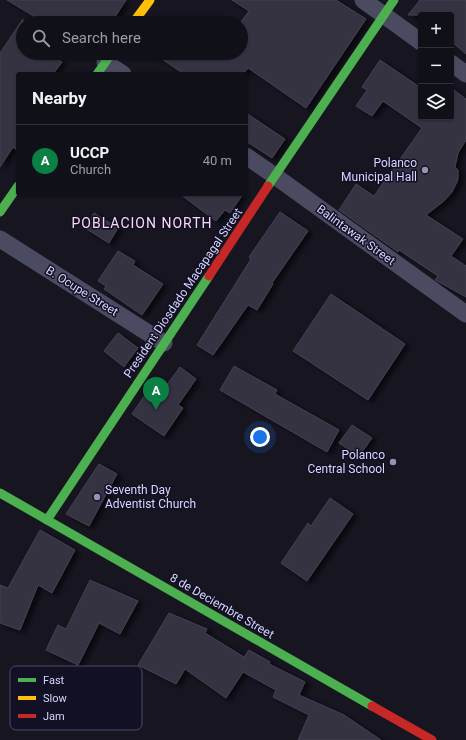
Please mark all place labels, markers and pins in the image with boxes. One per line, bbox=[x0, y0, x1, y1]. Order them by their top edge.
place label: Polanco Municipal Hall bbox=[341, 156, 417, 184]
marker: Polanco Municipal Hall bbox=[420, 165, 430, 175]
pin: A bbox=[143, 377, 169, 410]
place label: Polanco Central School bbox=[307, 448, 385, 476]
marker: Polanco Central School bbox=[388, 457, 398, 467]
place label: Seventh Day Adventist Church bbox=[105, 483, 196, 511]
marker: Seventh Day Adventist Church bbox=[92, 492, 102, 502]

